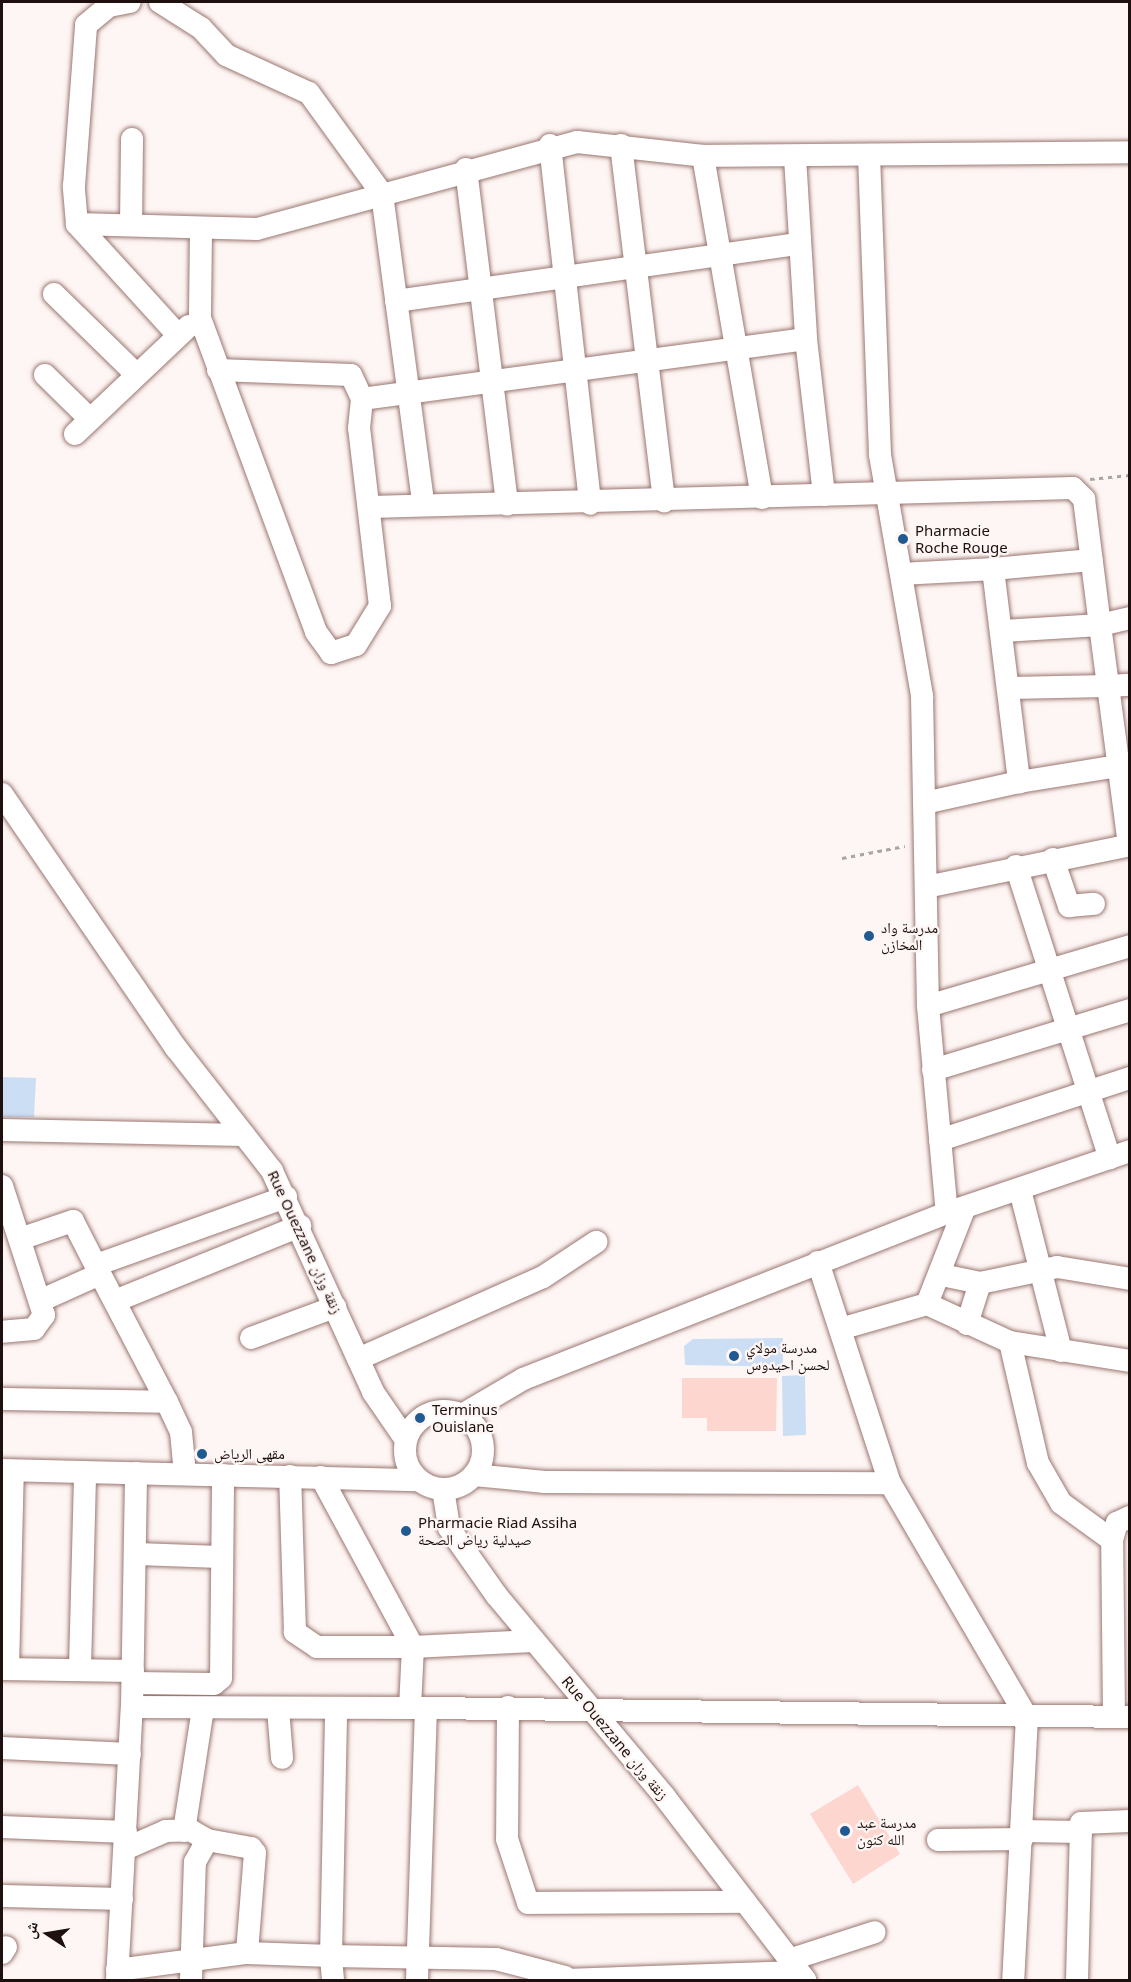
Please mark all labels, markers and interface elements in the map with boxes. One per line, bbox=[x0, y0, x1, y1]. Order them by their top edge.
place label: Pharmacie Roche Rouge bbox=[915, 521, 1008, 556]
marker: Pharmacie Roche Rouge bbox=[896, 532, 910, 546]
place label: مدرسة واد المخازن bbox=[881, 918, 938, 953]
marker: مدرسة واد المخازن bbox=[862, 929, 876, 943]
street label: Rue Ouezzane زنقة وزان bbox=[264, 1168, 346, 1316]
place label: مدرسة مولاي لحسن احيدوس bbox=[746, 1338, 830, 1373]
marker: مدرسة مولاي لحسن احيدوس bbox=[727, 1349, 741, 1363]
place label: Terminus Ouislane bbox=[432, 1400, 498, 1435]
marker: Terminus Ouislane bbox=[413, 1411, 427, 1425]
place label: مقهى الرياض bbox=[214, 1445, 285, 1463]
marker: مقهى الرياض bbox=[195, 1447, 209, 1461]
place label: Pharmacie Riad Assiha صيدلية رياض الصحة bbox=[418, 1513, 577, 1548]
marker: Pharmacie Riad Assiha صيدلية رياض الصحة bbox=[399, 1524, 413, 1538]
street label: Rue Ouezzane زنقة وزان bbox=[558, 1672, 672, 1804]
place label: مدرسة عبد الله كنون bbox=[857, 1813, 916, 1848]
marker: مدرسة عبد الله كنون bbox=[838, 1824, 852, 1838]
north arrow bbox=[18, 1904, 78, 1964]
text: ش bbox=[18, 1920, 43, 1941]

